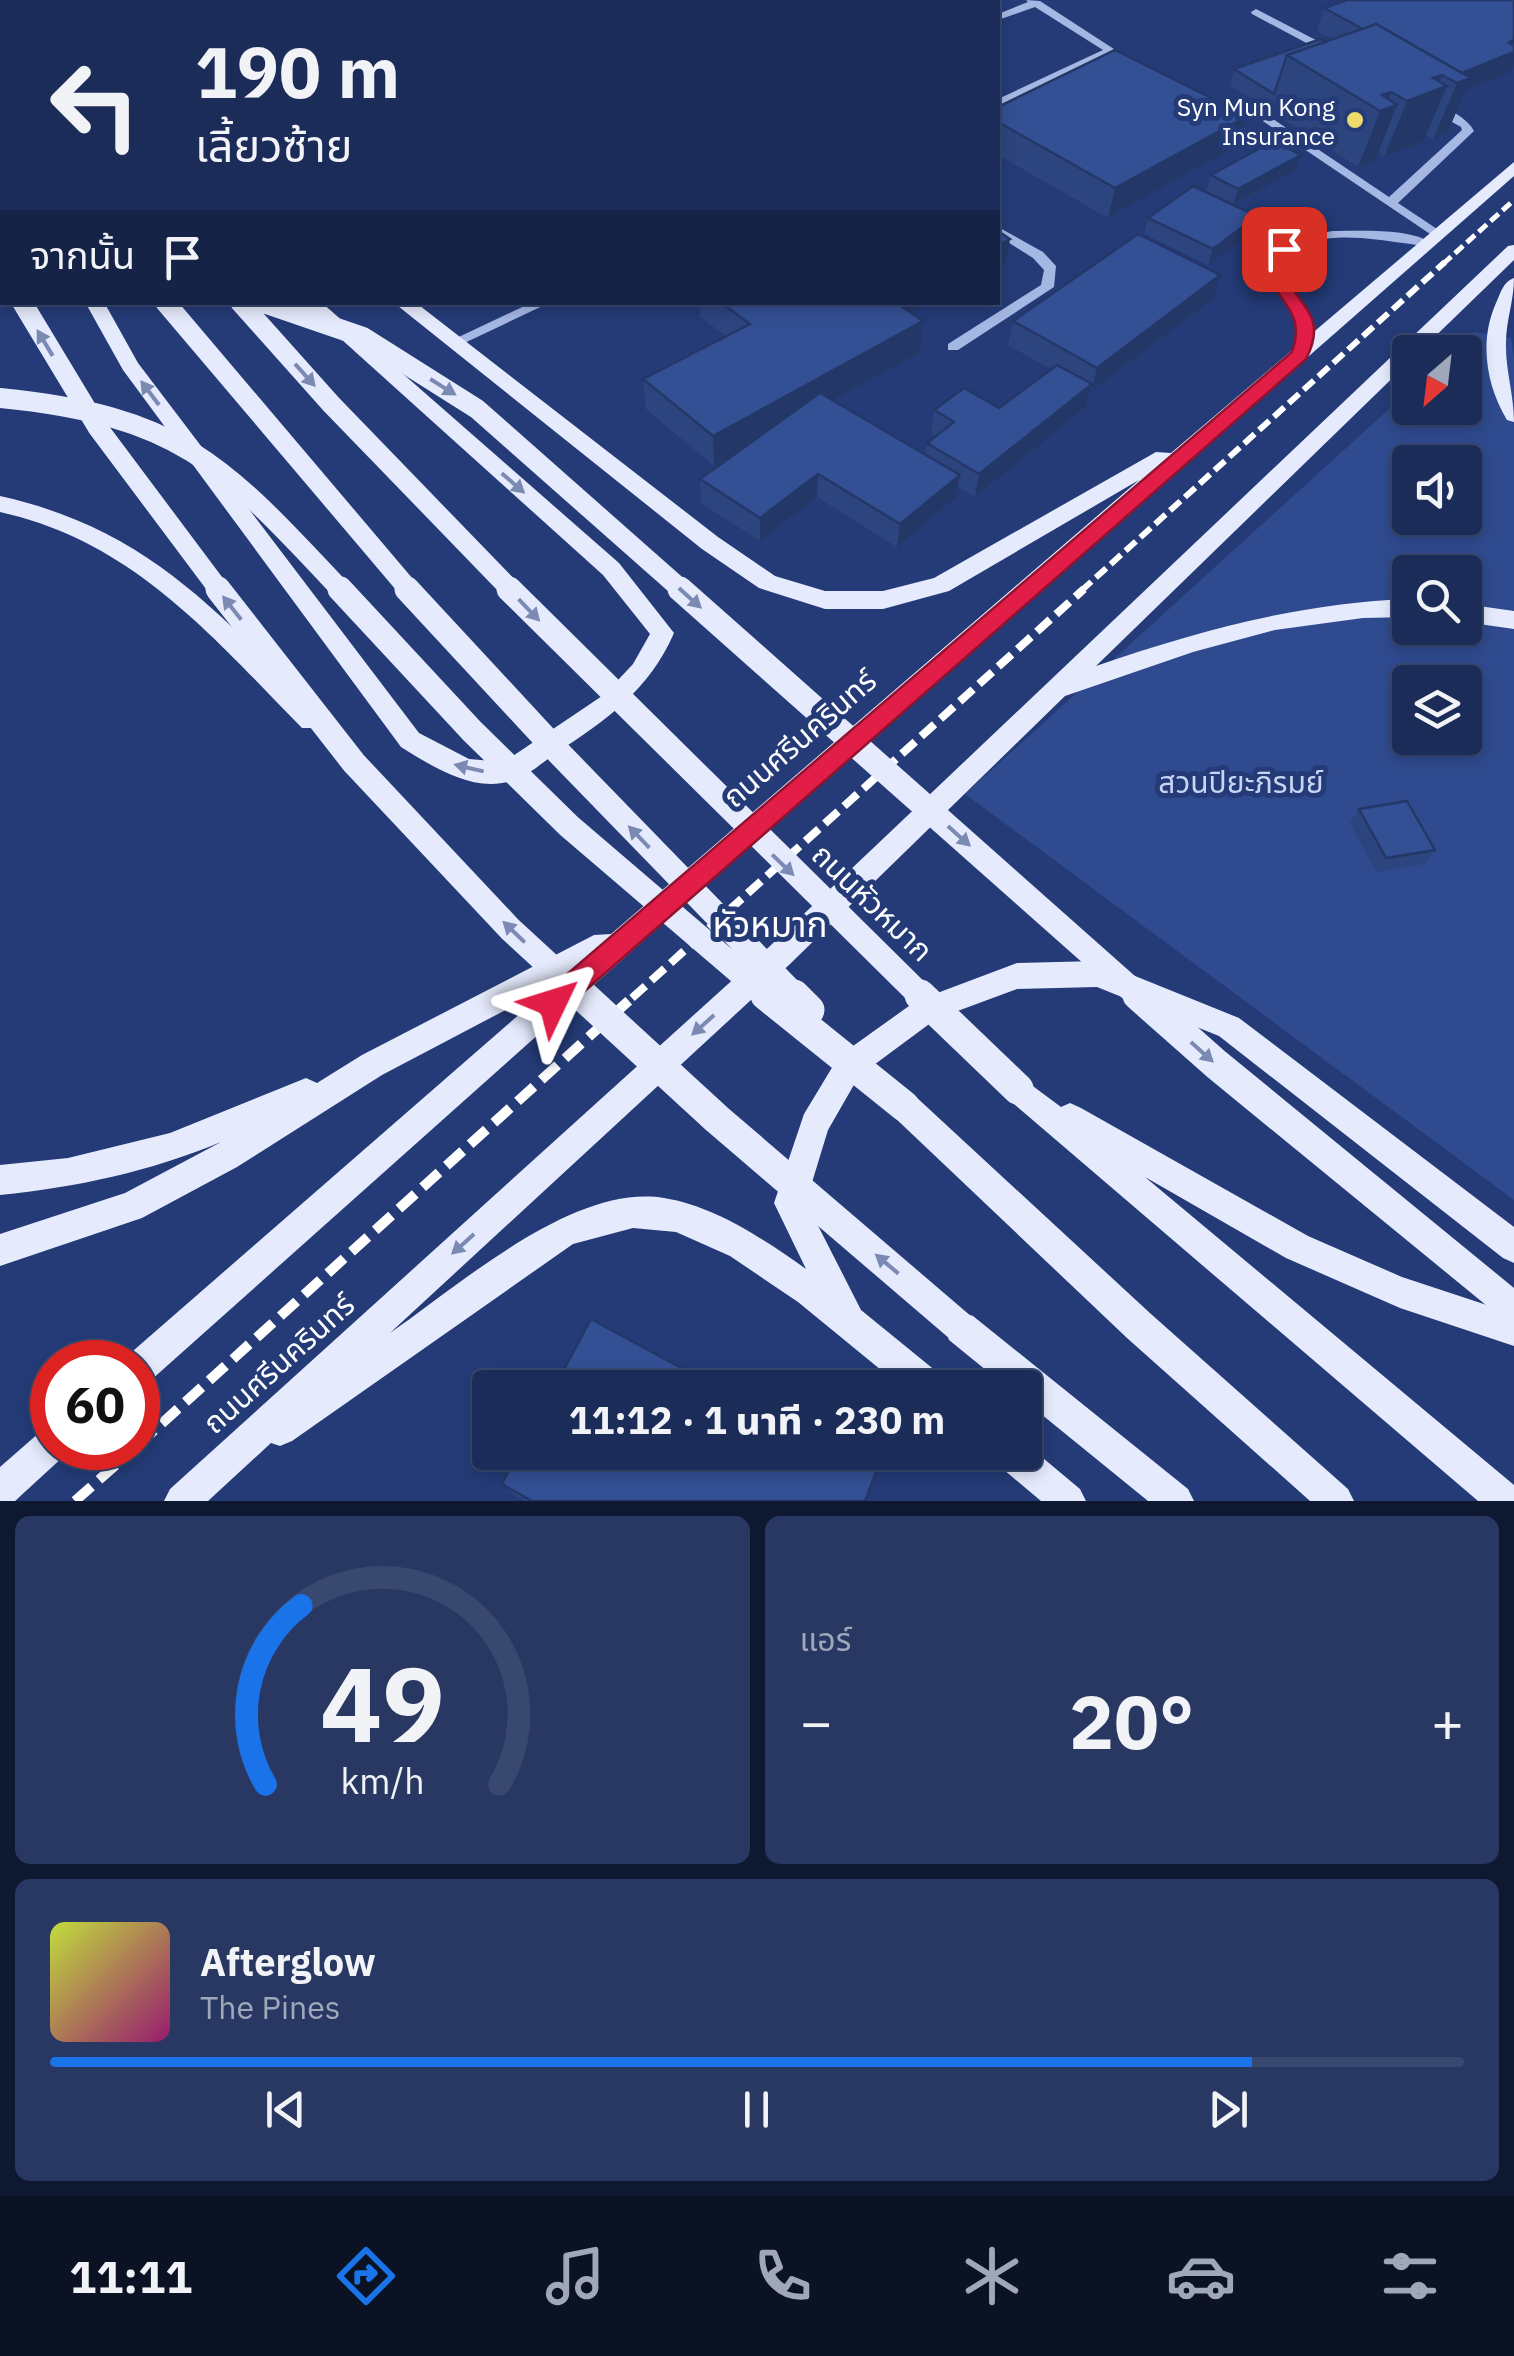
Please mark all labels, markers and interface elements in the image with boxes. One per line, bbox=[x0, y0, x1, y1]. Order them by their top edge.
text: 190 m bbox=[195, 26, 400, 117]
icon: left bbox=[30, 40, 160, 170]
place label: Syn Mun Kong Insurance bbox=[1177, 90, 1335, 152]
marker: Syn Mun Kong Insurance bbox=[1344, 109, 1366, 131]
text: เลี้ยวซ้าย bbox=[195, 116, 352, 174]
pin bbox=[1242, 207, 1327, 292]
icon: arrive bbox=[1257, 222, 1312, 277]
text: จากนั้น bbox=[30, 230, 135, 279]
icon: arrive bbox=[155, 230, 210, 285]
one-way arrow bbox=[37, 329, 54, 357]
north arrow bbox=[1392, 335, 1482, 425]
map controls bbox=[1392, 335, 1482, 755]
one-way arrow bbox=[293, 363, 316, 387]
one-way arrow bbox=[429, 378, 457, 396]
one-way arrow bbox=[141, 380, 161, 406]
button: sound bbox=[1392, 445, 1482, 535]
one-way arrow bbox=[500, 471, 525, 493]
button: search bbox=[1392, 555, 1482, 645]
one-way arrow bbox=[677, 586, 702, 608]
one-way arrow bbox=[222, 595, 243, 620]
one-way arrow bbox=[517, 597, 541, 621]
street label: ถนนศรีนครินทร์ bbox=[714, 660, 885, 815]
button: layers bbox=[1392, 665, 1482, 755]
one-way arrow bbox=[453, 760, 484, 775]
park label: สวนปิยะภิรมย์ bbox=[1158, 762, 1324, 801]
one-way arrow bbox=[946, 825, 971, 847]
one-way arrow bbox=[628, 826, 651, 850]
street label: ถนนหัวหมาก bbox=[804, 835, 942, 969]
one-way arrow bbox=[771, 853, 795, 876]
district label: หัวหมาก bbox=[712, 901, 828, 947]
one-way arrow bbox=[502, 921, 526, 944]
position arrow bbox=[501, 951, 605, 1055]
one-way arrow bbox=[691, 1014, 716, 1036]
one-way arrow bbox=[1189, 1041, 1214, 1063]
one-way arrow bbox=[451, 1233, 476, 1255]
one-way arrow bbox=[875, 1254, 900, 1276]
street label: ถนนศรีนครินทร์ bbox=[194, 1284, 363, 1441]
speed limit sign: 60 bbox=[30, 1340, 160, 1470]
text: 11:12 · 1 นาที · 230 m bbox=[569, 1395, 945, 1444]
text: แอร์ bbox=[800, 1618, 851, 1660]
text: 49 bbox=[320, 1635, 445, 1771]
text: 20° bbox=[1069, 1672, 1194, 1770]
text: − bbox=[800, 1686, 833, 1757]
text: + bbox=[1431, 1686, 1464, 1757]
text: km/h bbox=[340, 1757, 424, 1804]
text: Afterglow bbox=[200, 1937, 376, 1986]
text: The Pines bbox=[200, 1986, 340, 2028]
icon: previous bbox=[258, 2082, 313, 2137]
icon: pause bbox=[729, 2082, 784, 2137]
icon: next bbox=[1201, 2082, 1256, 2137]
icon: directions bbox=[331, 2241, 401, 2311]
icon: music bbox=[540, 2241, 610, 2311]
icon: phone bbox=[748, 2241, 818, 2311]
icon: climate bbox=[957, 2241, 1027, 2311]
icon: car bbox=[1166, 2241, 1236, 2311]
icon: filters bbox=[1375, 2241, 1445, 2311]
text: 11:11 bbox=[69, 2247, 192, 2305]

